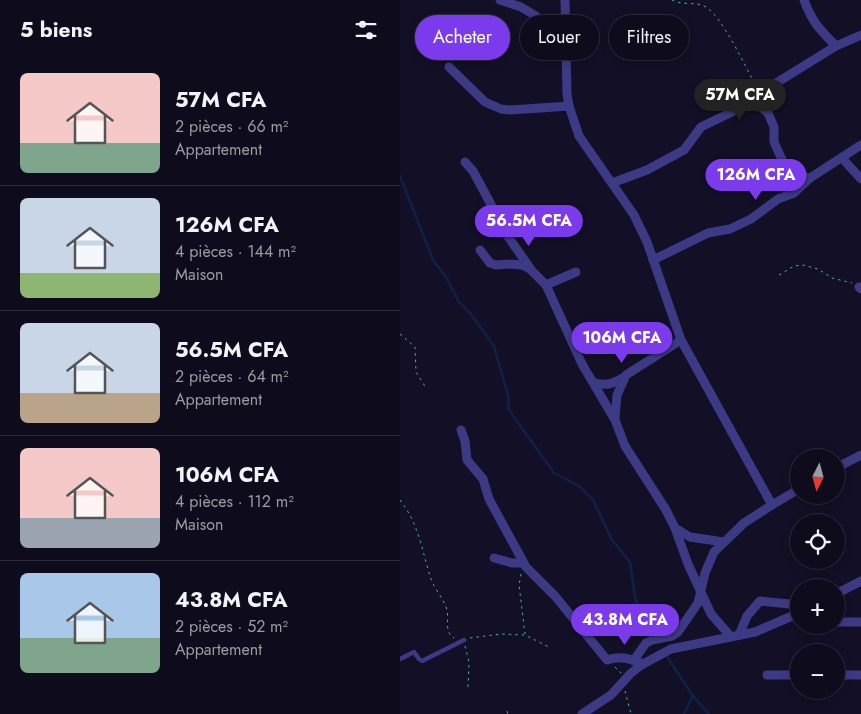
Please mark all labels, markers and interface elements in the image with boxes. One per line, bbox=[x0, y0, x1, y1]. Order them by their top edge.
text: 5 biens bbox=[20, 15, 92, 45]
chip: Acheter bbox=[415, 15, 510, 60]
chip: Louer bbox=[520, 15, 599, 60]
chip: Filtres bbox=[609, 15, 689, 60]
icon: filters bbox=[352, 16, 380, 44]
pin: 57M CFA bbox=[694, 78, 786, 121]
text: 57M CFA bbox=[705, 83, 775, 106]
text: 57M CFA bbox=[175, 85, 267, 115]
icon: home bbox=[60, 93, 120, 153]
text: 2 pièces · 66 m² bbox=[175, 115, 288, 138]
text: Appartement bbox=[175, 138, 262, 161]
pin: 126M CFA bbox=[704, 158, 808, 201]
text: 126M CFA bbox=[716, 163, 796, 186]
pin: 56.5M CFA bbox=[472, 204, 586, 247]
text: 56.5M CFA bbox=[486, 209, 572, 232]
text: 126M CFA bbox=[175, 210, 279, 240]
icon: home bbox=[60, 218, 120, 278]
text: 4 pièces · 144 m² bbox=[175, 240, 296, 263]
text: Maison bbox=[175, 263, 223, 286]
pin: 106M CFA bbox=[570, 322, 674, 364]
text: 106M CFA bbox=[582, 326, 662, 349]
text: 56.5M CFA bbox=[175, 335, 288, 365]
icon: home bbox=[60, 343, 120, 403]
text: 2 pièces · 64 m² bbox=[175, 365, 289, 388]
text: Appartement bbox=[175, 388, 262, 411]
north arrow bbox=[790, 449, 845, 504]
map controls bbox=[790, 449, 845, 699]
text: 106M CFA bbox=[175, 460, 279, 490]
icon: home bbox=[60, 468, 120, 528]
text: 4 pièces · 112 m² bbox=[175, 490, 294, 513]
text: Maison bbox=[175, 513, 223, 536]
button: locate bbox=[790, 514, 845, 569]
button: + bbox=[790, 579, 845, 634]
text: 43.8M CFA bbox=[175, 585, 288, 615]
icon: home bbox=[60, 593, 120, 653]
pin: 43.8M CFA bbox=[568, 604, 682, 646]
text: 43.8M CFA bbox=[582, 608, 668, 631]
text: 2 pièces · 52 m² bbox=[175, 615, 288, 638]
text: Appartement bbox=[175, 638, 262, 661]
button: − bbox=[790, 644, 845, 699]

